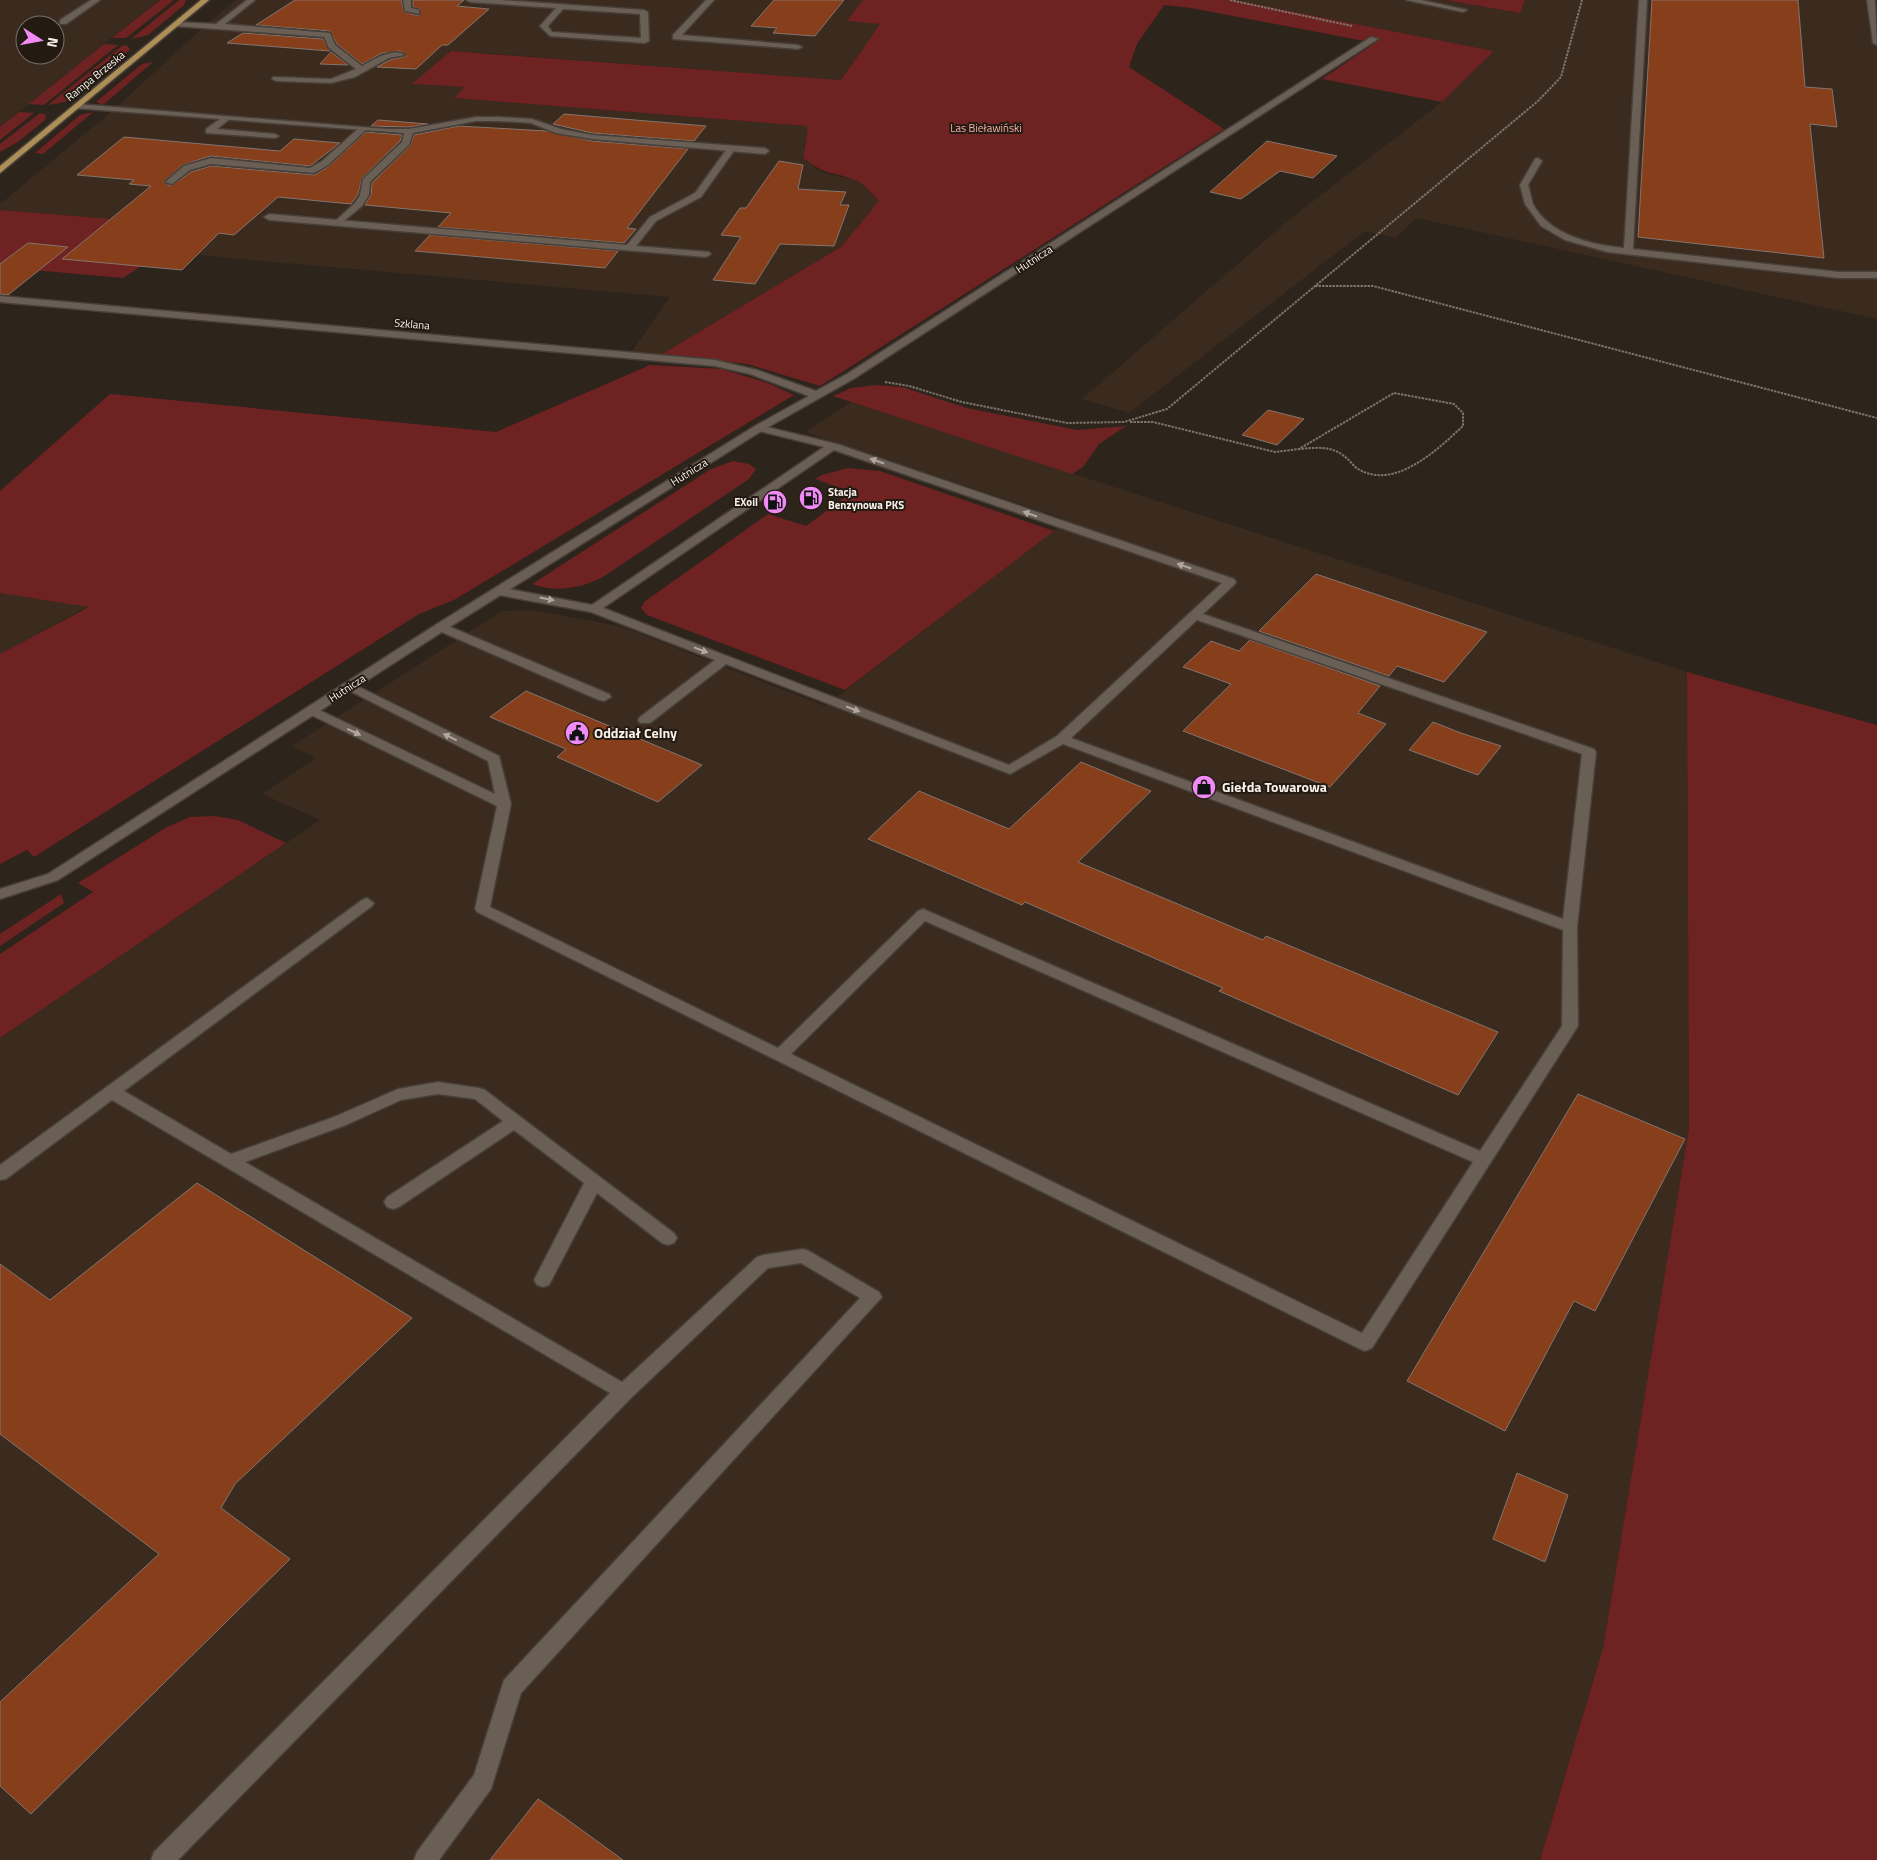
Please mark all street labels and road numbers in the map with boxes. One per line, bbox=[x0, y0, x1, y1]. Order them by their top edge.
street label: Rampa Brzeska bbox=[62, 47, 128, 105]
street label: Hutnicza bbox=[1013, 241, 1056, 277]
street label: Szklana bbox=[394, 314, 431, 334]
street label: Hutnicza bbox=[667, 454, 711, 490]
street label: Hutnicza bbox=[326, 670, 369, 706]

